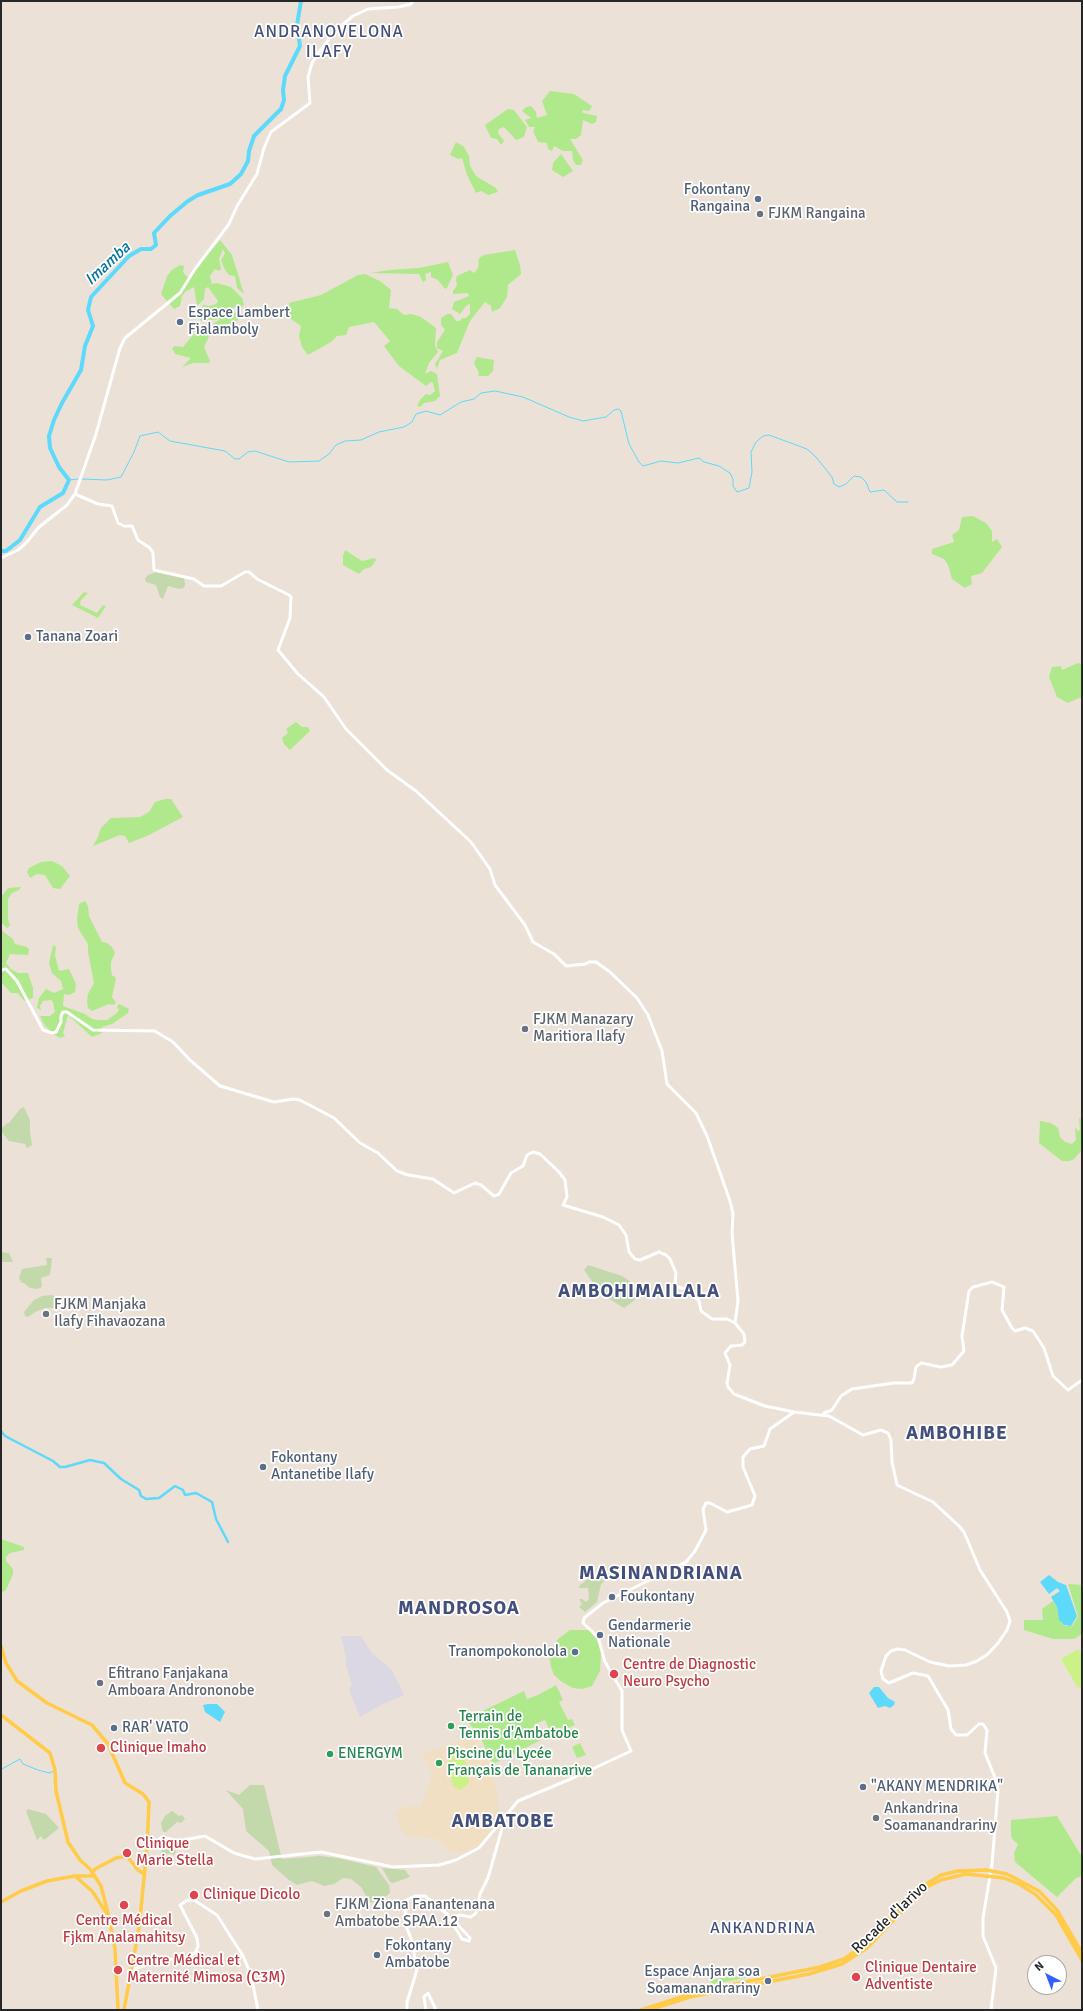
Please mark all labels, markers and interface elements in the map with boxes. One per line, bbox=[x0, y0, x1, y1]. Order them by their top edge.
district label: ANDRANOVELONA ILAFY bbox=[254, 23, 404, 63]
place label: Fokontany Rangaina bbox=[684, 181, 750, 216]
marker: Fokontany Rangaina bbox=[753, 194, 763, 204]
place label: FJKM Rangaina bbox=[768, 205, 866, 223]
marker: FJKM Rangaina bbox=[755, 209, 765, 219]
water label: Imamba bbox=[81, 238, 135, 290]
place label: Espace Lambert Fialamboly bbox=[188, 304, 290, 339]
marker: Espace Lambert Fialamboly bbox=[175, 317, 185, 327]
place label: Tanana Zoari bbox=[36, 628, 118, 646]
marker: Tanana Zoari bbox=[23, 632, 33, 642]
place label: FJKM Manazary Maritiora Ilafy bbox=[533, 1011, 633, 1046]
marker: FJKM Manazary Maritiora Ilafy bbox=[520, 1024, 530, 1034]
district label: AMBOHIMAILALA bbox=[558, 1281, 720, 1303]
place label: FJKM Manjaka Ilafy Fihavaozana bbox=[54, 1296, 166, 1331]
marker: FJKM Manjaka Ilafy Fihavaozana bbox=[41, 1309, 51, 1319]
district label: AMBOHIBE bbox=[906, 1423, 1008, 1445]
place label: Fokontany Antanetibe Ilafy bbox=[271, 1449, 374, 1484]
marker: Fokontany Antanetibe Ilafy bbox=[258, 1462, 268, 1472]
district label: MASINANDRIANA bbox=[579, 1563, 743, 1585]
place label: Foukontany bbox=[620, 1588, 694, 1606]
marker: Foukontany bbox=[607, 1592, 617, 1602]
district label: MANDROSOA bbox=[398, 1598, 520, 1620]
place label: Gendarmerie Nationale bbox=[608, 1617, 691, 1652]
marker: Gendarmerie Nationale bbox=[595, 1630, 605, 1640]
place label: Tranompokonolola bbox=[449, 1643, 567, 1661]
marker: Tranompokonolola bbox=[570, 1647, 580, 1657]
place label: Centre de Diagnostic Neuro Psycho bbox=[623, 1656, 756, 1691]
place label: Efitrano Fanjakana Amboara Andrononobe bbox=[108, 1665, 254, 1700]
marker: Centre de Diagnostic Neuro Psycho bbox=[608, 1668, 620, 1680]
marker: Efitrano Fanjakana Amboara Andrononobe bbox=[95, 1678, 105, 1688]
place label: Terrain de Tennis d'Ambatobe bbox=[459, 1708, 579, 1743]
place label: RAR' VATO bbox=[122, 1719, 189, 1737]
marker: Terrain de Tennis d'Ambatobe bbox=[446, 1721, 456, 1731]
marker: RAR' VATO bbox=[109, 1723, 119, 1733]
place label: Clinique Imaho bbox=[110, 1739, 207, 1757]
marker: Clinique Imaho bbox=[95, 1742, 107, 1754]
place label: ENERGYM bbox=[338, 1745, 403, 1763]
place label: Piscine du Lycée Français de Tananarive bbox=[447, 1745, 592, 1780]
marker: ENERGYM bbox=[325, 1749, 335, 1759]
marker: Piscine du Lycée Français de Tananarive bbox=[434, 1758, 444, 1768]
place label: "AKANY MENDRIKA" bbox=[871, 1778, 1003, 1796]
marker: "AKANY MENDRIKA" bbox=[858, 1782, 868, 1792]
place label: Ankandrina Soamanandrariny bbox=[884, 1800, 997, 1835]
district label: AMBATOBE bbox=[451, 1811, 555, 1833]
marker: Ankandrina Soamanandrariny bbox=[871, 1813, 881, 1823]
place label: Clinique Marie Stella bbox=[136, 1835, 214, 1870]
marker: Clinique Marie Stella bbox=[121, 1847, 133, 1859]
street label: Rocade d'Iarivo bbox=[848, 1878, 932, 1958]
place label: Clinique Dicolo bbox=[203, 1886, 300, 1904]
marker: Clinique Dicolo bbox=[188, 1889, 200, 1901]
place label: FJKM Ziona Fanantenana Ambatobe SPAA.12 bbox=[335, 1896, 495, 1931]
marker: Centre Médical Fjkm Analamahitsy bbox=[118, 1899, 130, 1911]
marker: FJKM Ziona Fanantenana Ambatobe SPAA.12 bbox=[322, 1909, 332, 1919]
place label: Centre Médical Fjkm Analamahitsy bbox=[63, 1912, 185, 1947]
district label: ANKANDRINA bbox=[710, 1919, 816, 1939]
place label: Fokontany Ambatobe bbox=[385, 1937, 451, 1972]
marker: Fokontany Ambatobe bbox=[372, 1950, 382, 1960]
place label: Centre Médical et Maternité Mimosa (C3M) bbox=[127, 1952, 285, 1987]
north arrow bbox=[1027, 1955, 1067, 1995]
place label: Clinique Dentaire Adventiste bbox=[865, 1959, 977, 1994]
text: N bbox=[1032, 1959, 1046, 1974]
place label: Espace Anjara soa Soamanandrariny bbox=[644, 1963, 760, 1998]
marker: Centre Médical et Maternité Mimosa (C3M) bbox=[112, 1964, 124, 1976]
marker: Clinique Dentaire Adventiste bbox=[850, 1971, 862, 1983]
marker: Espace Anjara soa Soamanandrariny bbox=[763, 1976, 773, 1986]

